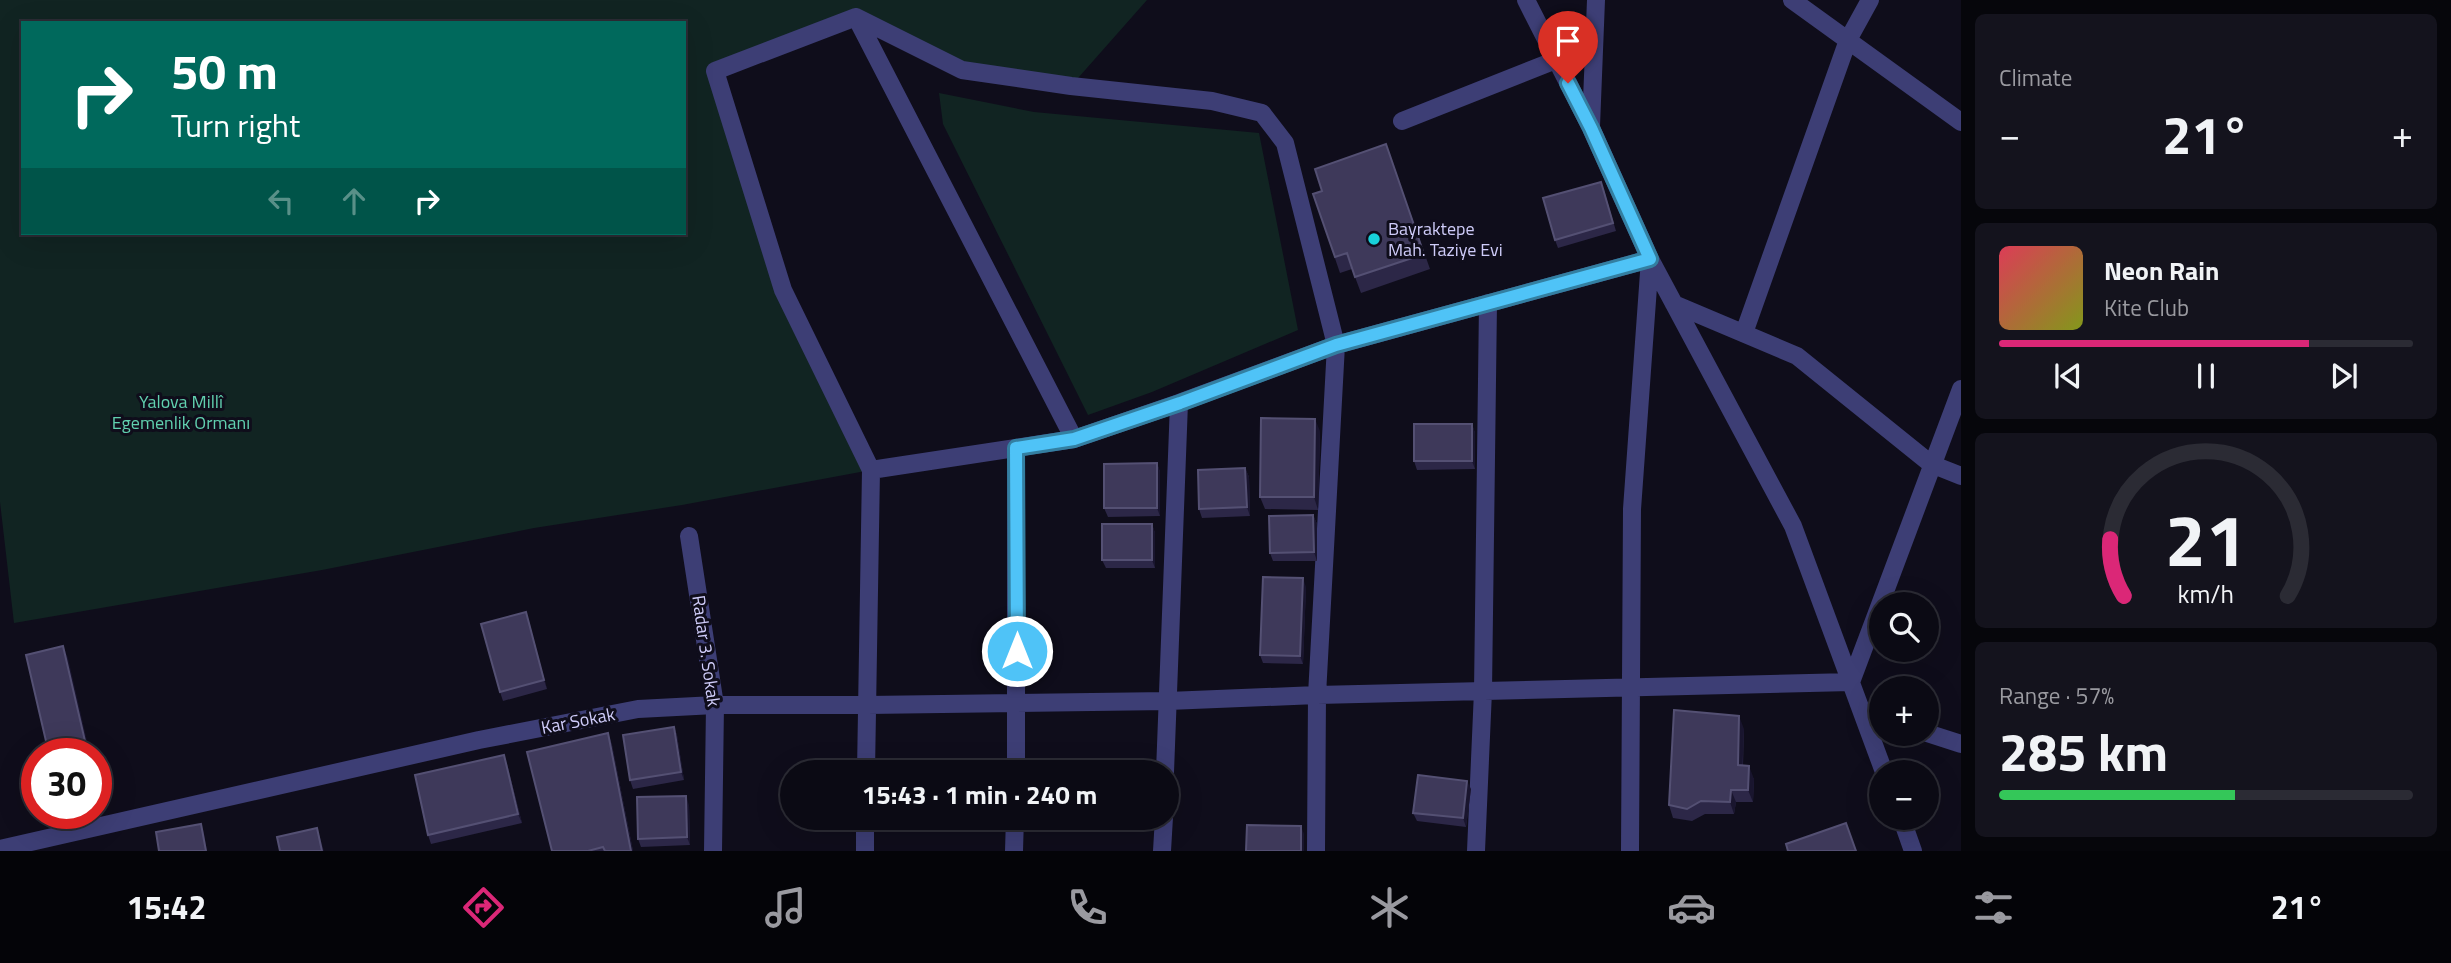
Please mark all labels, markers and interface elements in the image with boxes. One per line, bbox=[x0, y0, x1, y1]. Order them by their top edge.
pin bbox=[1538, 11, 1598, 83]
icon: arrive bbox=[1549, 22, 1587, 60]
text: 50 m bbox=[171, 33, 278, 108]
icon: right bbox=[56, 49, 147, 140]
text: Climate bbox=[1999, 60, 2072, 95]
text: 21° bbox=[2162, 95, 2250, 174]
text: Turn right bbox=[171, 101, 300, 149]
text: − bbox=[1999, 105, 2020, 163]
text: + bbox=[2392, 105, 2413, 163]
icon: left bbox=[262, 182, 300, 220]
icon: ahead bbox=[335, 182, 373, 220]
icon: right bbox=[408, 182, 446, 220]
place label: Bayraktepe Mah. Taziye Evi bbox=[1388, 215, 1503, 263]
marker: Bayraktepe Mah. Taziye Evi bbox=[1366, 231, 1382, 247]
text: Neon Rain bbox=[2104, 251, 2219, 290]
text: Kite Club bbox=[2104, 290, 2189, 325]
icon: previous bbox=[2049, 357, 2087, 395]
icon: pause bbox=[2187, 357, 2225, 395]
icon: next bbox=[2325, 357, 2363, 395]
park label: Yalova Millî Egemenlik Ormanı bbox=[112, 388, 250, 436]
text: 21 bbox=[2165, 485, 2247, 595]
text: km/h bbox=[2178, 575, 2234, 613]
map controls bbox=[1869, 592, 1939, 830]
button: search bbox=[1869, 592, 1939, 662]
street label: Radar 3. Sokak bbox=[685, 593, 728, 709]
position arrow bbox=[980, 614, 1054, 688]
button: + bbox=[1869, 676, 1939, 746]
text: Range · 57% bbox=[1999, 678, 2114, 713]
street label: Kar Sokak bbox=[539, 700, 618, 741]
text: 285 km bbox=[1999, 712, 2168, 791]
speed limit sign: 30 bbox=[21, 738, 112, 829]
button: − bbox=[1869, 760, 1939, 830]
text: 15:43 · 1 min · 240 m bbox=[862, 775, 1097, 814]
text: 15:42 bbox=[126, 883, 206, 931]
icon: directions bbox=[459, 883, 508, 932]
icon: music bbox=[761, 883, 810, 932]
icon: phone bbox=[1063, 883, 1112, 932]
icon: climate bbox=[1365, 883, 1414, 932]
icon: car bbox=[1667, 883, 1716, 932]
icon: filters bbox=[1969, 883, 2018, 932]
text: 21° bbox=[2271, 883, 2324, 931]

